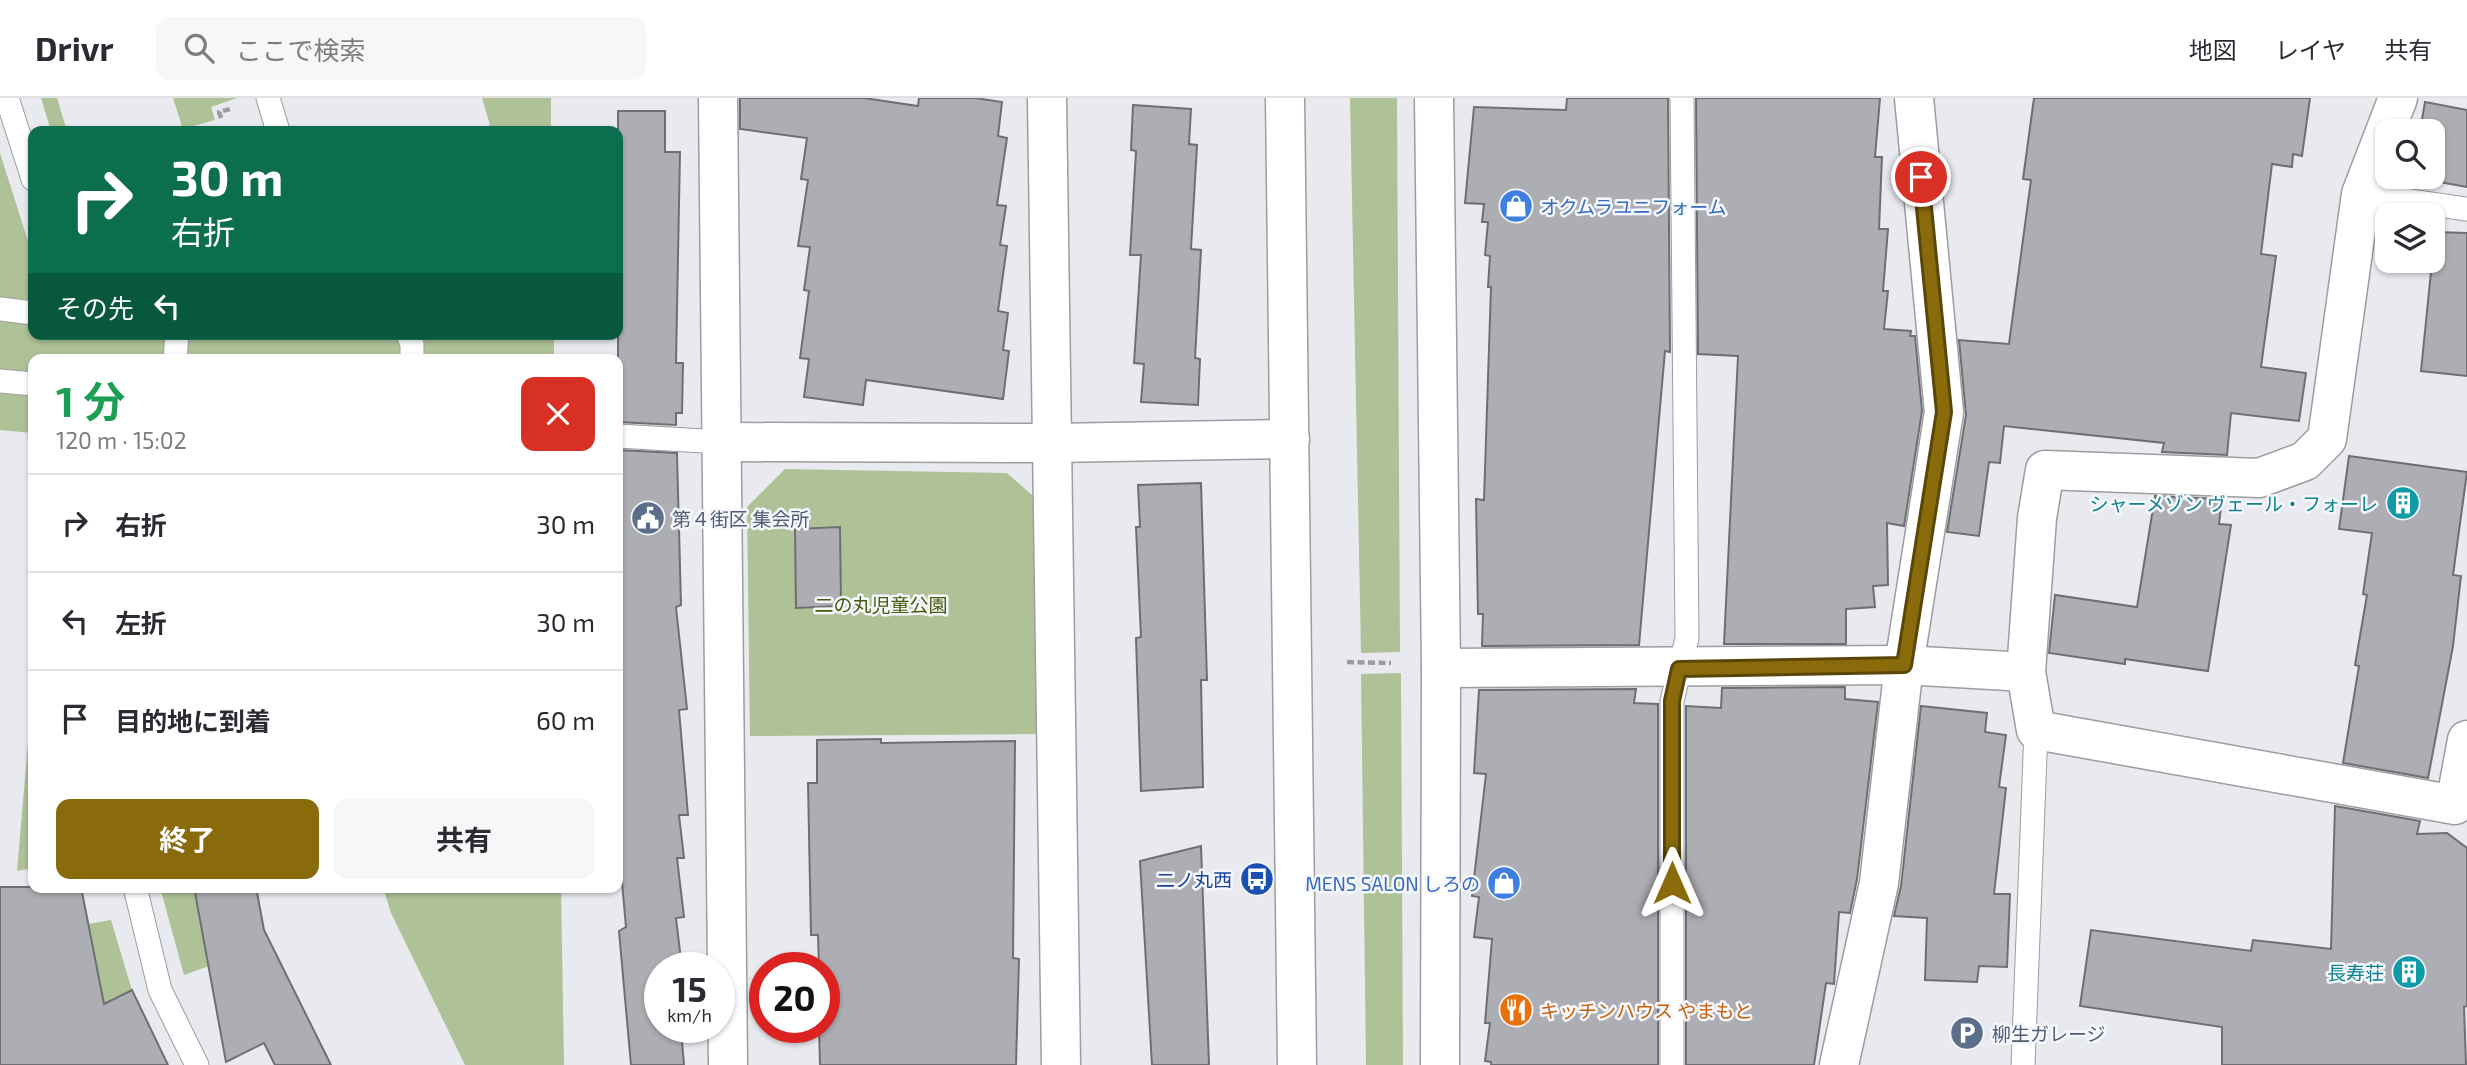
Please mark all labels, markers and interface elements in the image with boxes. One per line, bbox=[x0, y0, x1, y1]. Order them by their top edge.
search box bbox=[156, 17, 646, 80]
text: Drivr bbox=[35, 28, 114, 68]
icon: search bbox=[180, 29, 218, 67]
text: ここで検索 bbox=[236, 34, 366, 65]
text: 地図 bbox=[2189, 35, 2237, 64]
text: レイヤ bbox=[2275, 35, 2346, 64]
text: 共有 bbox=[2384, 35, 2432, 64]
map controls bbox=[2375, 119, 2445, 273]
button: search bbox=[2375, 119, 2445, 189]
text: 30 m bbox=[171, 147, 283, 206]
pin bbox=[1891, 147, 1951, 207]
icon: right bbox=[56, 154, 147, 245]
icon: arrive bbox=[1902, 158, 1940, 196]
shop icon: オクムラユニフォーム bbox=[1497, 187, 1535, 225]
place label: オクムラユニフォーム bbox=[1540, 195, 1727, 218]
button: layers bbox=[2375, 203, 2445, 273]
text: 右折 bbox=[171, 212, 235, 250]
icon: left bbox=[148, 287, 186, 325]
text: その先 bbox=[56, 292, 134, 323]
text: 1 分 bbox=[56, 375, 125, 425]
button: close bbox=[521, 377, 595, 451]
text: 120 m · 15:02 bbox=[56, 426, 187, 454]
building icon: シャーメゾン ヴェール・フォーレ bbox=[2384, 484, 2422, 522]
place label: シャーメゾン ヴェール・フォーレ bbox=[2090, 492, 2378, 515]
public building icon: 第４街区 集会所 bbox=[629, 499, 667, 537]
icon: right bbox=[56, 504, 94, 542]
place label: 第４街区 集会所 bbox=[672, 507, 809, 530]
text: 30 m bbox=[536, 508, 595, 539]
text: 右折 bbox=[115, 509, 167, 540]
park label: 二の丸児童公園 bbox=[814, 593, 948, 616]
icon: left bbox=[56, 602, 94, 640]
text: 30 m bbox=[536, 606, 595, 637]
text: 左折 bbox=[115, 607, 167, 638]
icon: arrive bbox=[56, 700, 94, 738]
text: 60 m bbox=[536, 704, 595, 735]
text: 目的地に到着 bbox=[115, 705, 271, 736]
button: 終了 bbox=[56, 799, 319, 879]
button: 共有 bbox=[333, 799, 595, 879]
position arrow bbox=[1635, 846, 1709, 920]
bus stop icon: 二ノ丸西 bbox=[1238, 860, 1276, 898]
shop icon: MENS SALON しろの bbox=[1485, 864, 1523, 902]
place label: 二ノ丸西 bbox=[1156, 868, 1232, 891]
place label: MENS SALON しろの bbox=[1305, 872, 1480, 895]
speed limit sign: 20 bbox=[749, 952, 840, 1043]
building icon: 長寿荘 bbox=[2390, 953, 2428, 991]
place label: 長寿荘 bbox=[2327, 961, 2384, 984]
text: 15 bbox=[672, 967, 707, 1009]
restaurant icon: キッチンハウス やまもと bbox=[1497, 991, 1535, 1029]
place label: キッチンハウス やまもと bbox=[1540, 999, 1753, 1022]
text: km/h bbox=[667, 1004, 712, 1026]
parking icon: 柳生ガレージ bbox=[1948, 1014, 1986, 1052]
place label: 柳生ガレージ bbox=[1992, 1022, 2106, 1045]

